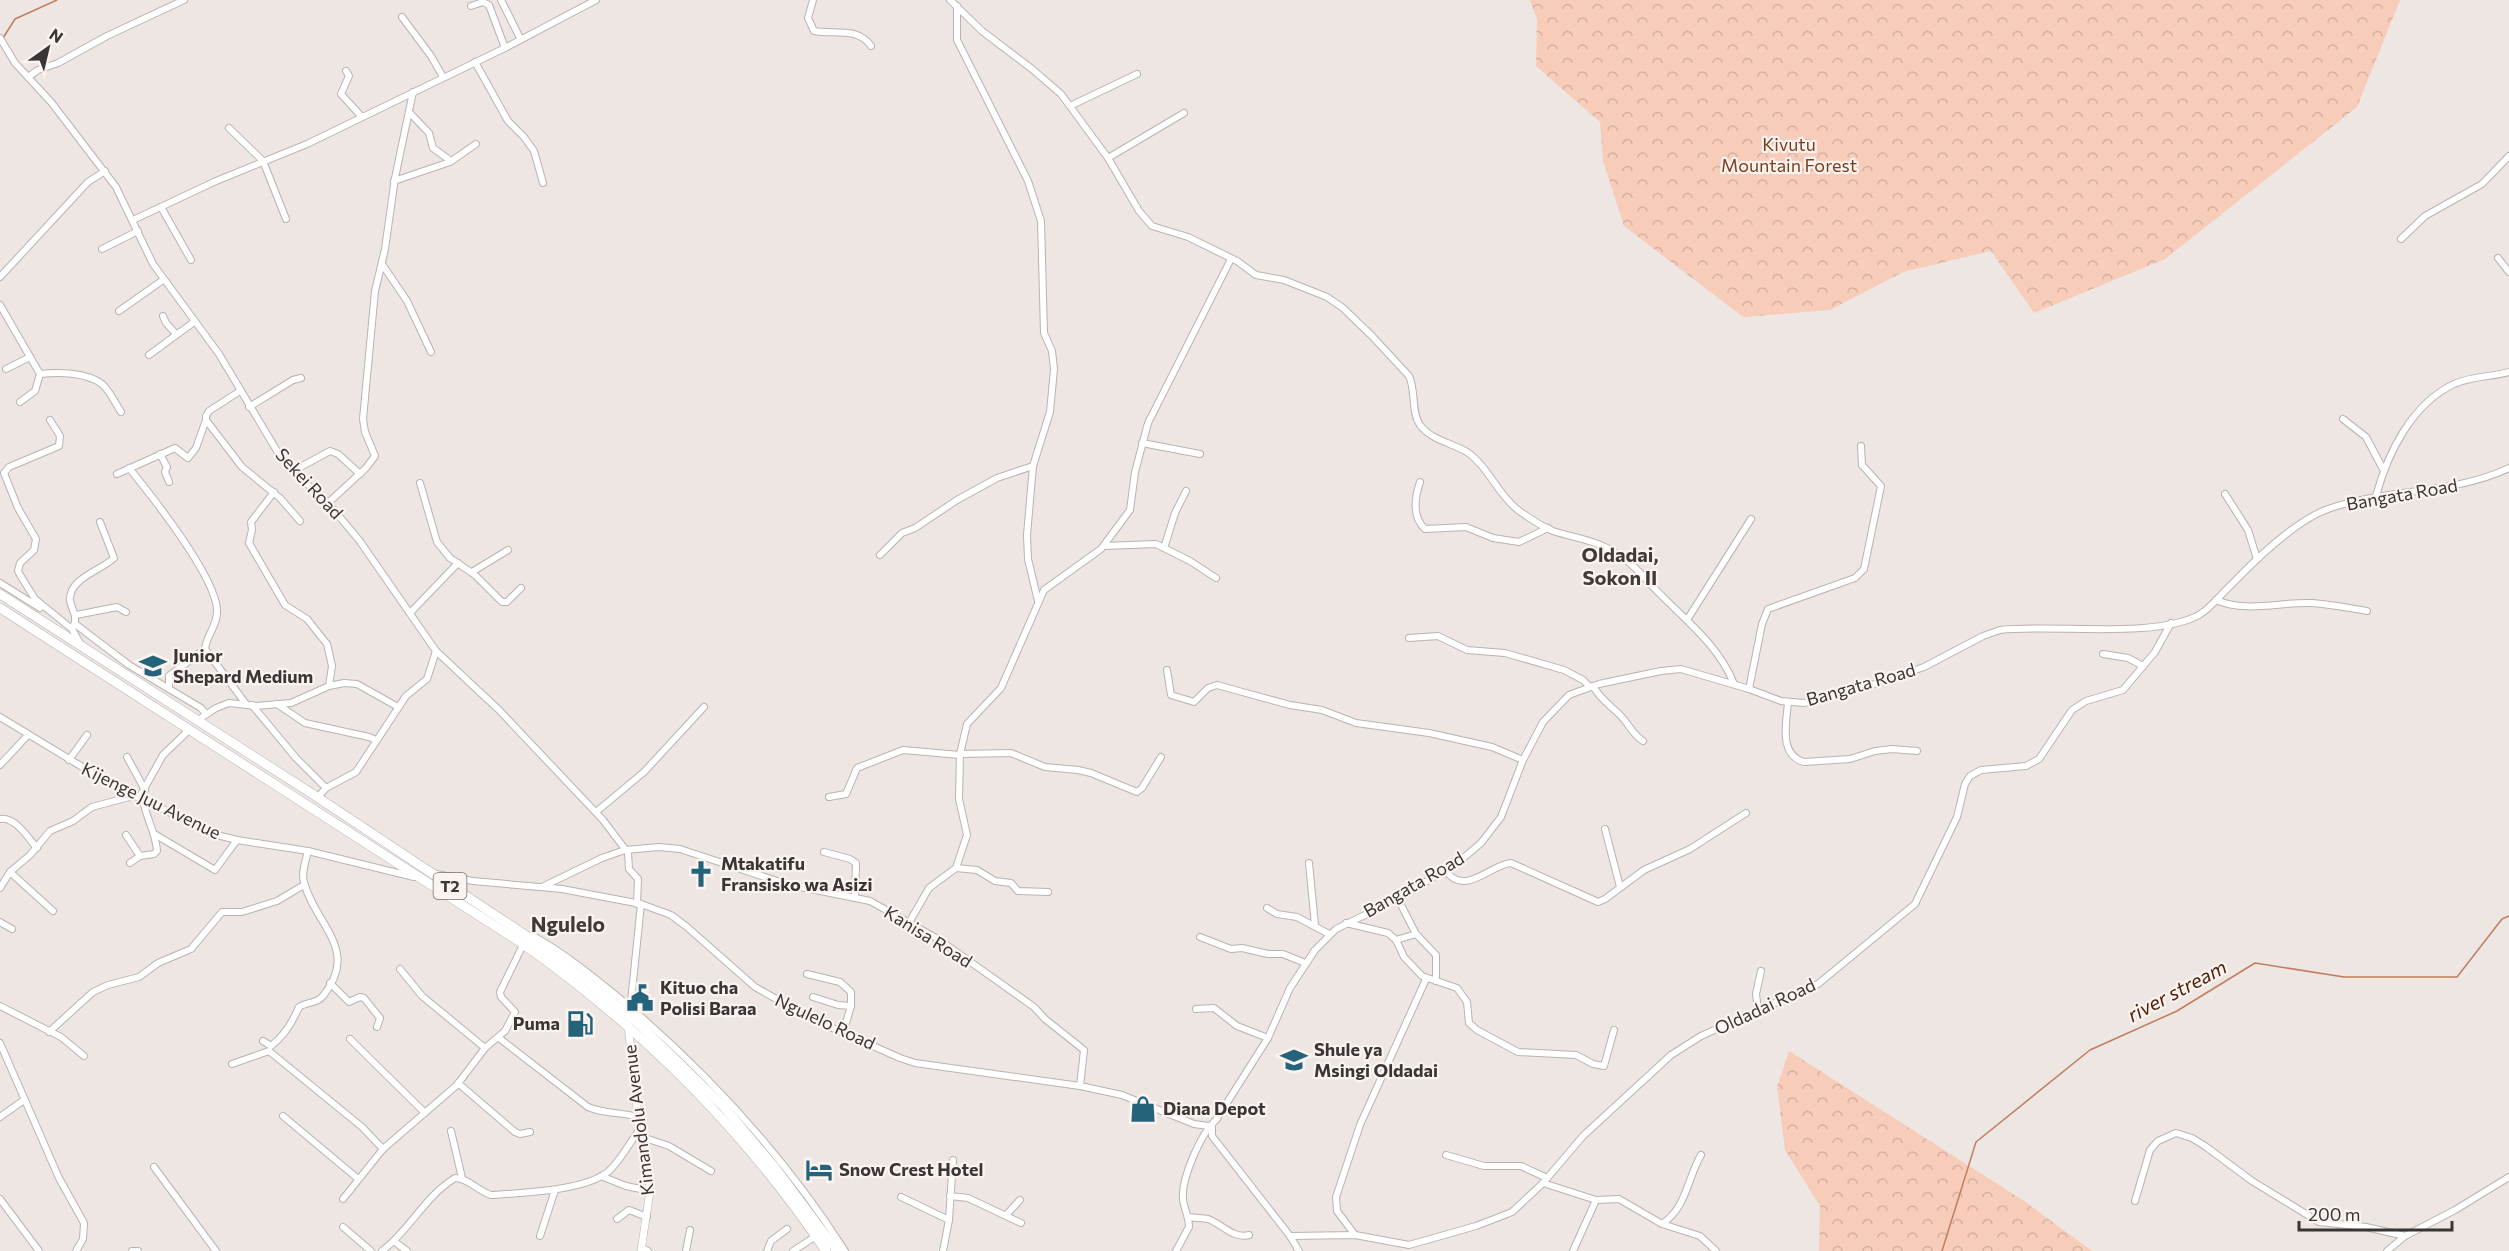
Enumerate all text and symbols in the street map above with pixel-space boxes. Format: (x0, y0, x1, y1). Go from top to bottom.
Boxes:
north arrow (18, 18, 78, 78)
text: N (46, 24, 67, 46)
park label: Kivutu Mountain Forest (1721, 133, 1857, 176)
street label: Sekei Road (271, 443, 348, 523)
street label: Bangata Road (2344, 473, 2459, 515)
district label: Oldadai, Sokon II (1582, 542, 1658, 589)
place label: Junior Shepard Medium (173, 644, 313, 687)
school or university icon: Junior Shepard Medium (138, 651, 168, 681)
street label: Bangata Road (1804, 658, 1918, 710)
street label: Kijenge Juu Avenue (78, 757, 225, 843)
street label: Bangata Road (1359, 846, 1468, 922)
place label: Mtakatifu Fransisko wa Asizi (721, 852, 873, 895)
church icon: Mtakatifu Fransisko wa Asizi (686, 859, 716, 889)
road number: T2 (434, 873, 466, 899)
street label: Kanisa Road (880, 900, 977, 972)
district label: Ngulelo (531, 911, 605, 936)
water label: river stream (2123, 954, 2230, 1026)
street label: Oldadai Road (1711, 973, 1819, 1039)
place label: Kituo cha Polisi Baraa (660, 976, 757, 1019)
public building icon: Kituo cha Polisi Baraa (625, 983, 655, 1013)
street label: Ngulelo Road (772, 988, 879, 1054)
fuel station icon: Puma (565, 1009, 595, 1039)
place label: Puma (513, 1012, 560, 1034)
place label: Shule ya Msingi Oldadai (1314, 1038, 1438, 1081)
street label: Kimandolu Avenue (618, 1044, 658, 1197)
school or university icon: Shule ya Msingi Oldadai (1279, 1045, 1309, 1075)
shop icon: Diana Depot (1128, 1094, 1158, 1124)
place label: Diana Depot (1163, 1097, 1266, 1119)
hotel icon: Snow Crest Hotel (804, 1155, 834, 1185)
place label: Snow Crest Hotel (839, 1158, 983, 1180)
scale bar (2299, 1194, 2452, 1232)
text: 200 m (2308, 1203, 2361, 1225)

